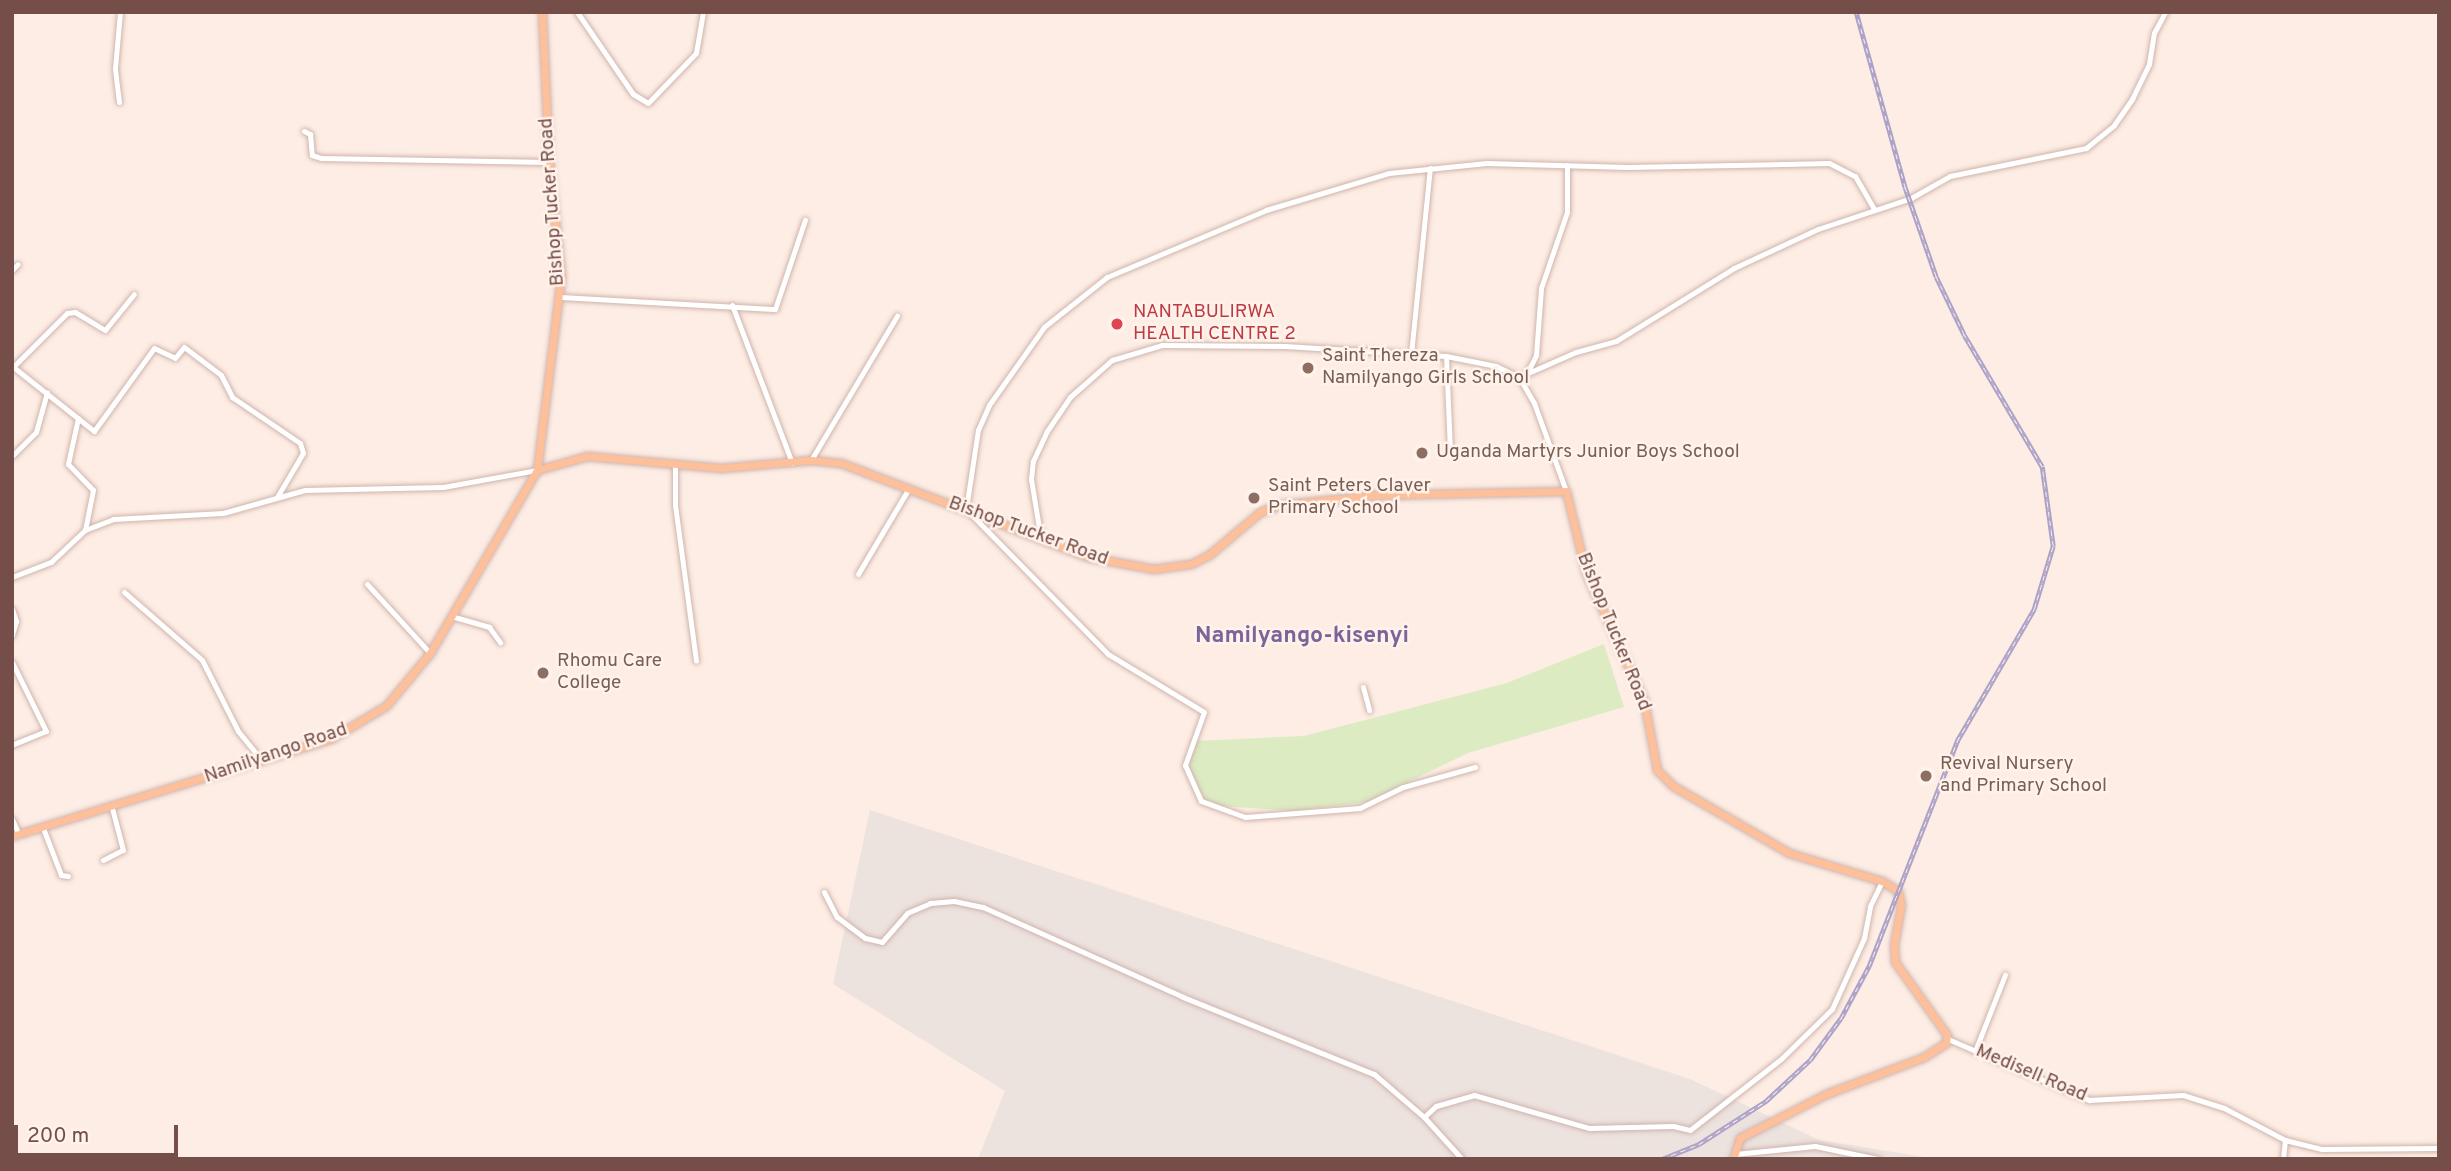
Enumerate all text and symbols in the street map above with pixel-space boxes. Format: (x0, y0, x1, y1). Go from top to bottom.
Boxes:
street label: Bishop Tucker Road (536, 117, 570, 287)
place label: NANTABULIRWA HEALTH CENTRE 2 (1133, 302, 1296, 346)
marker: NANTABULIRWA HEALTH CENTRE 2 (1107, 314, 1127, 334)
place label: Saint Thereza Namilyango Girls School (1322, 346, 1529, 390)
marker: Saint Thereza Namilyango Girls School (1300, 360, 1316, 376)
place label: Uganda Martyrs Junior Boys School (1436, 442, 1740, 464)
marker: Uganda Martyrs Junior Boys School (1414, 445, 1430, 461)
place label: Saint Peters Claver Primary School (1268, 476, 1431, 520)
marker: Saint Peters Claver Primary School (1246, 490, 1262, 506)
street label: Bishop Tucker Road (945, 492, 1111, 572)
street label: Bishop Tucker Road (1571, 549, 1655, 715)
district label: Namilyango-kisenyi (1195, 623, 1409, 651)
place label: Rhomu Care College (557, 651, 662, 695)
marker: Rhomu Care College (535, 665, 551, 681)
street label: Namilyango Road (202, 719, 350, 789)
place label: Revival Nursery and Primary School (1940, 754, 2107, 798)
marker: Revival Nursery and Primary School (1918, 768, 1934, 784)
street label: Medisell Road (1972, 1040, 2090, 1108)
scale bar (18, 1112, 182, 1156)
text: 200 m (27, 1123, 89, 1150)

